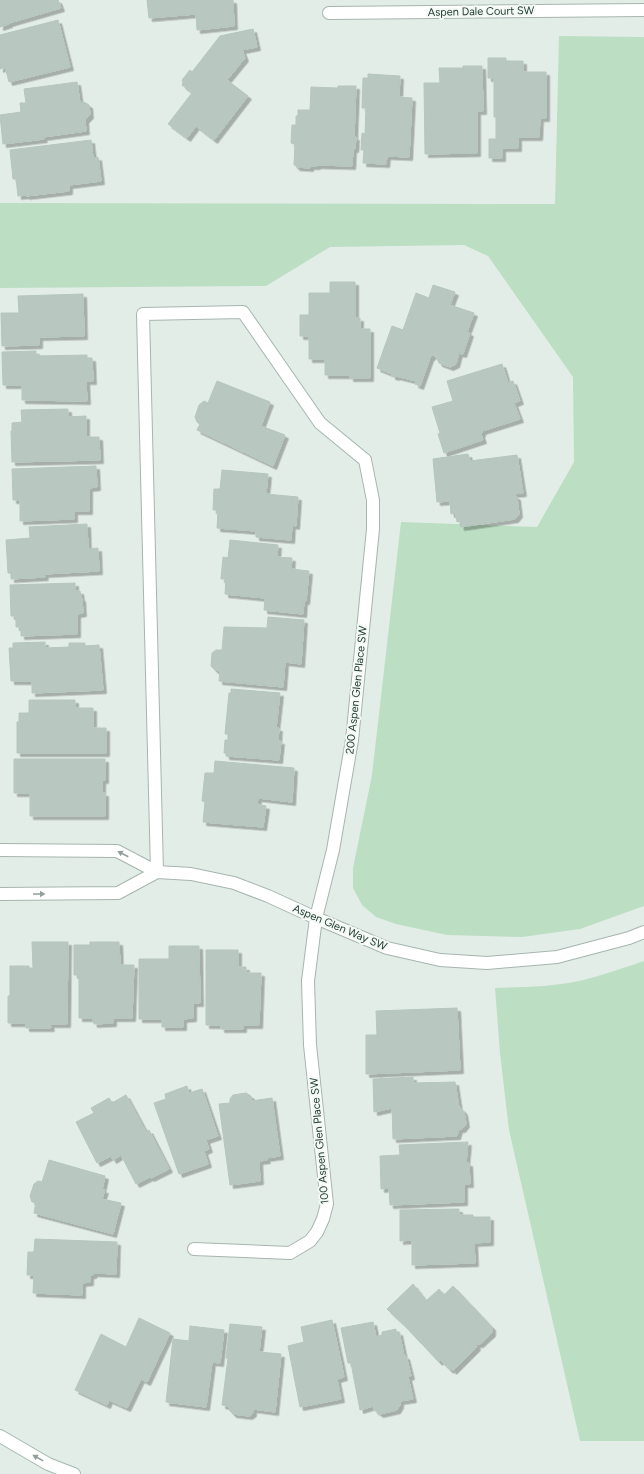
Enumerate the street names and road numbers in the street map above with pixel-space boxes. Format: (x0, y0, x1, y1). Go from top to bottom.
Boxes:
street label: Aspen Dale Court SW (428, 4, 535, 19)
street label: 200 Aspen Glen Place SW (343, 625, 370, 755)
street label: Aspen Glen Way SW (291, 902, 389, 953)
street label: 100 Aspen Glen Place SW (307, 1077, 332, 1205)

